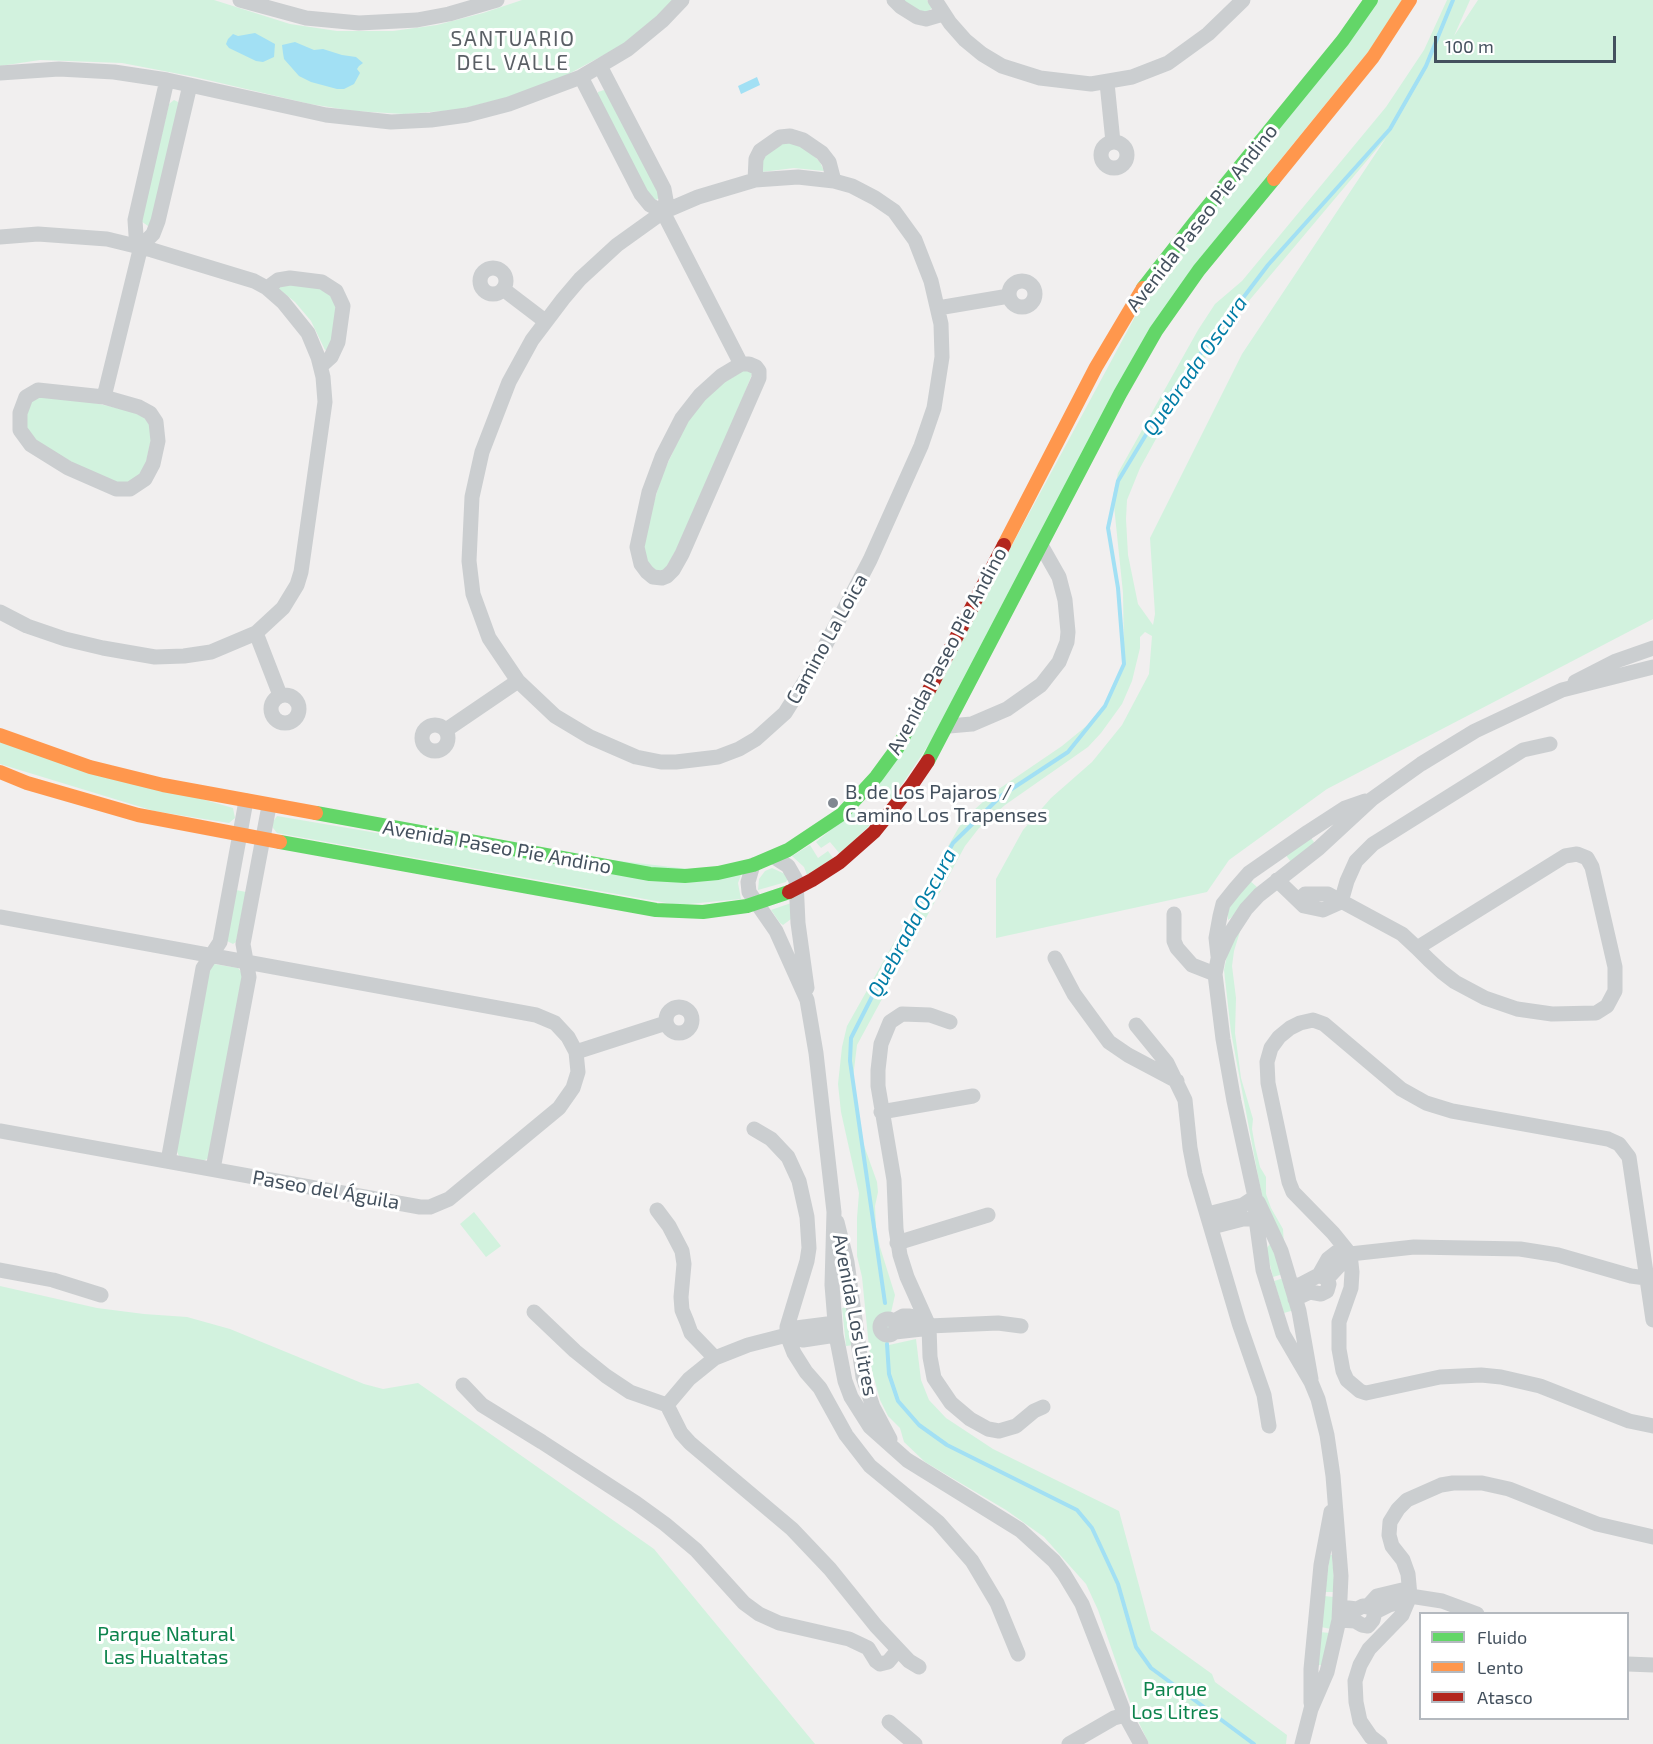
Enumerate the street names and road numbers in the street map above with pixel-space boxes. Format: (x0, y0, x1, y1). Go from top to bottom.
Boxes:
street label: Avenida Paseo Pie Andino (1121, 119, 1283, 317)
street label: Avenida Paseo Pie Andino (882, 543, 1012, 759)
street label: Camino La Loica (781, 570, 873, 708)
street label: Avenida Paseo Pie Andino (381, 815, 613, 879)
street label: Paseo del Águila (251, 1165, 401, 1215)
street label: Avenida Los Litres (828, 1232, 882, 1398)

